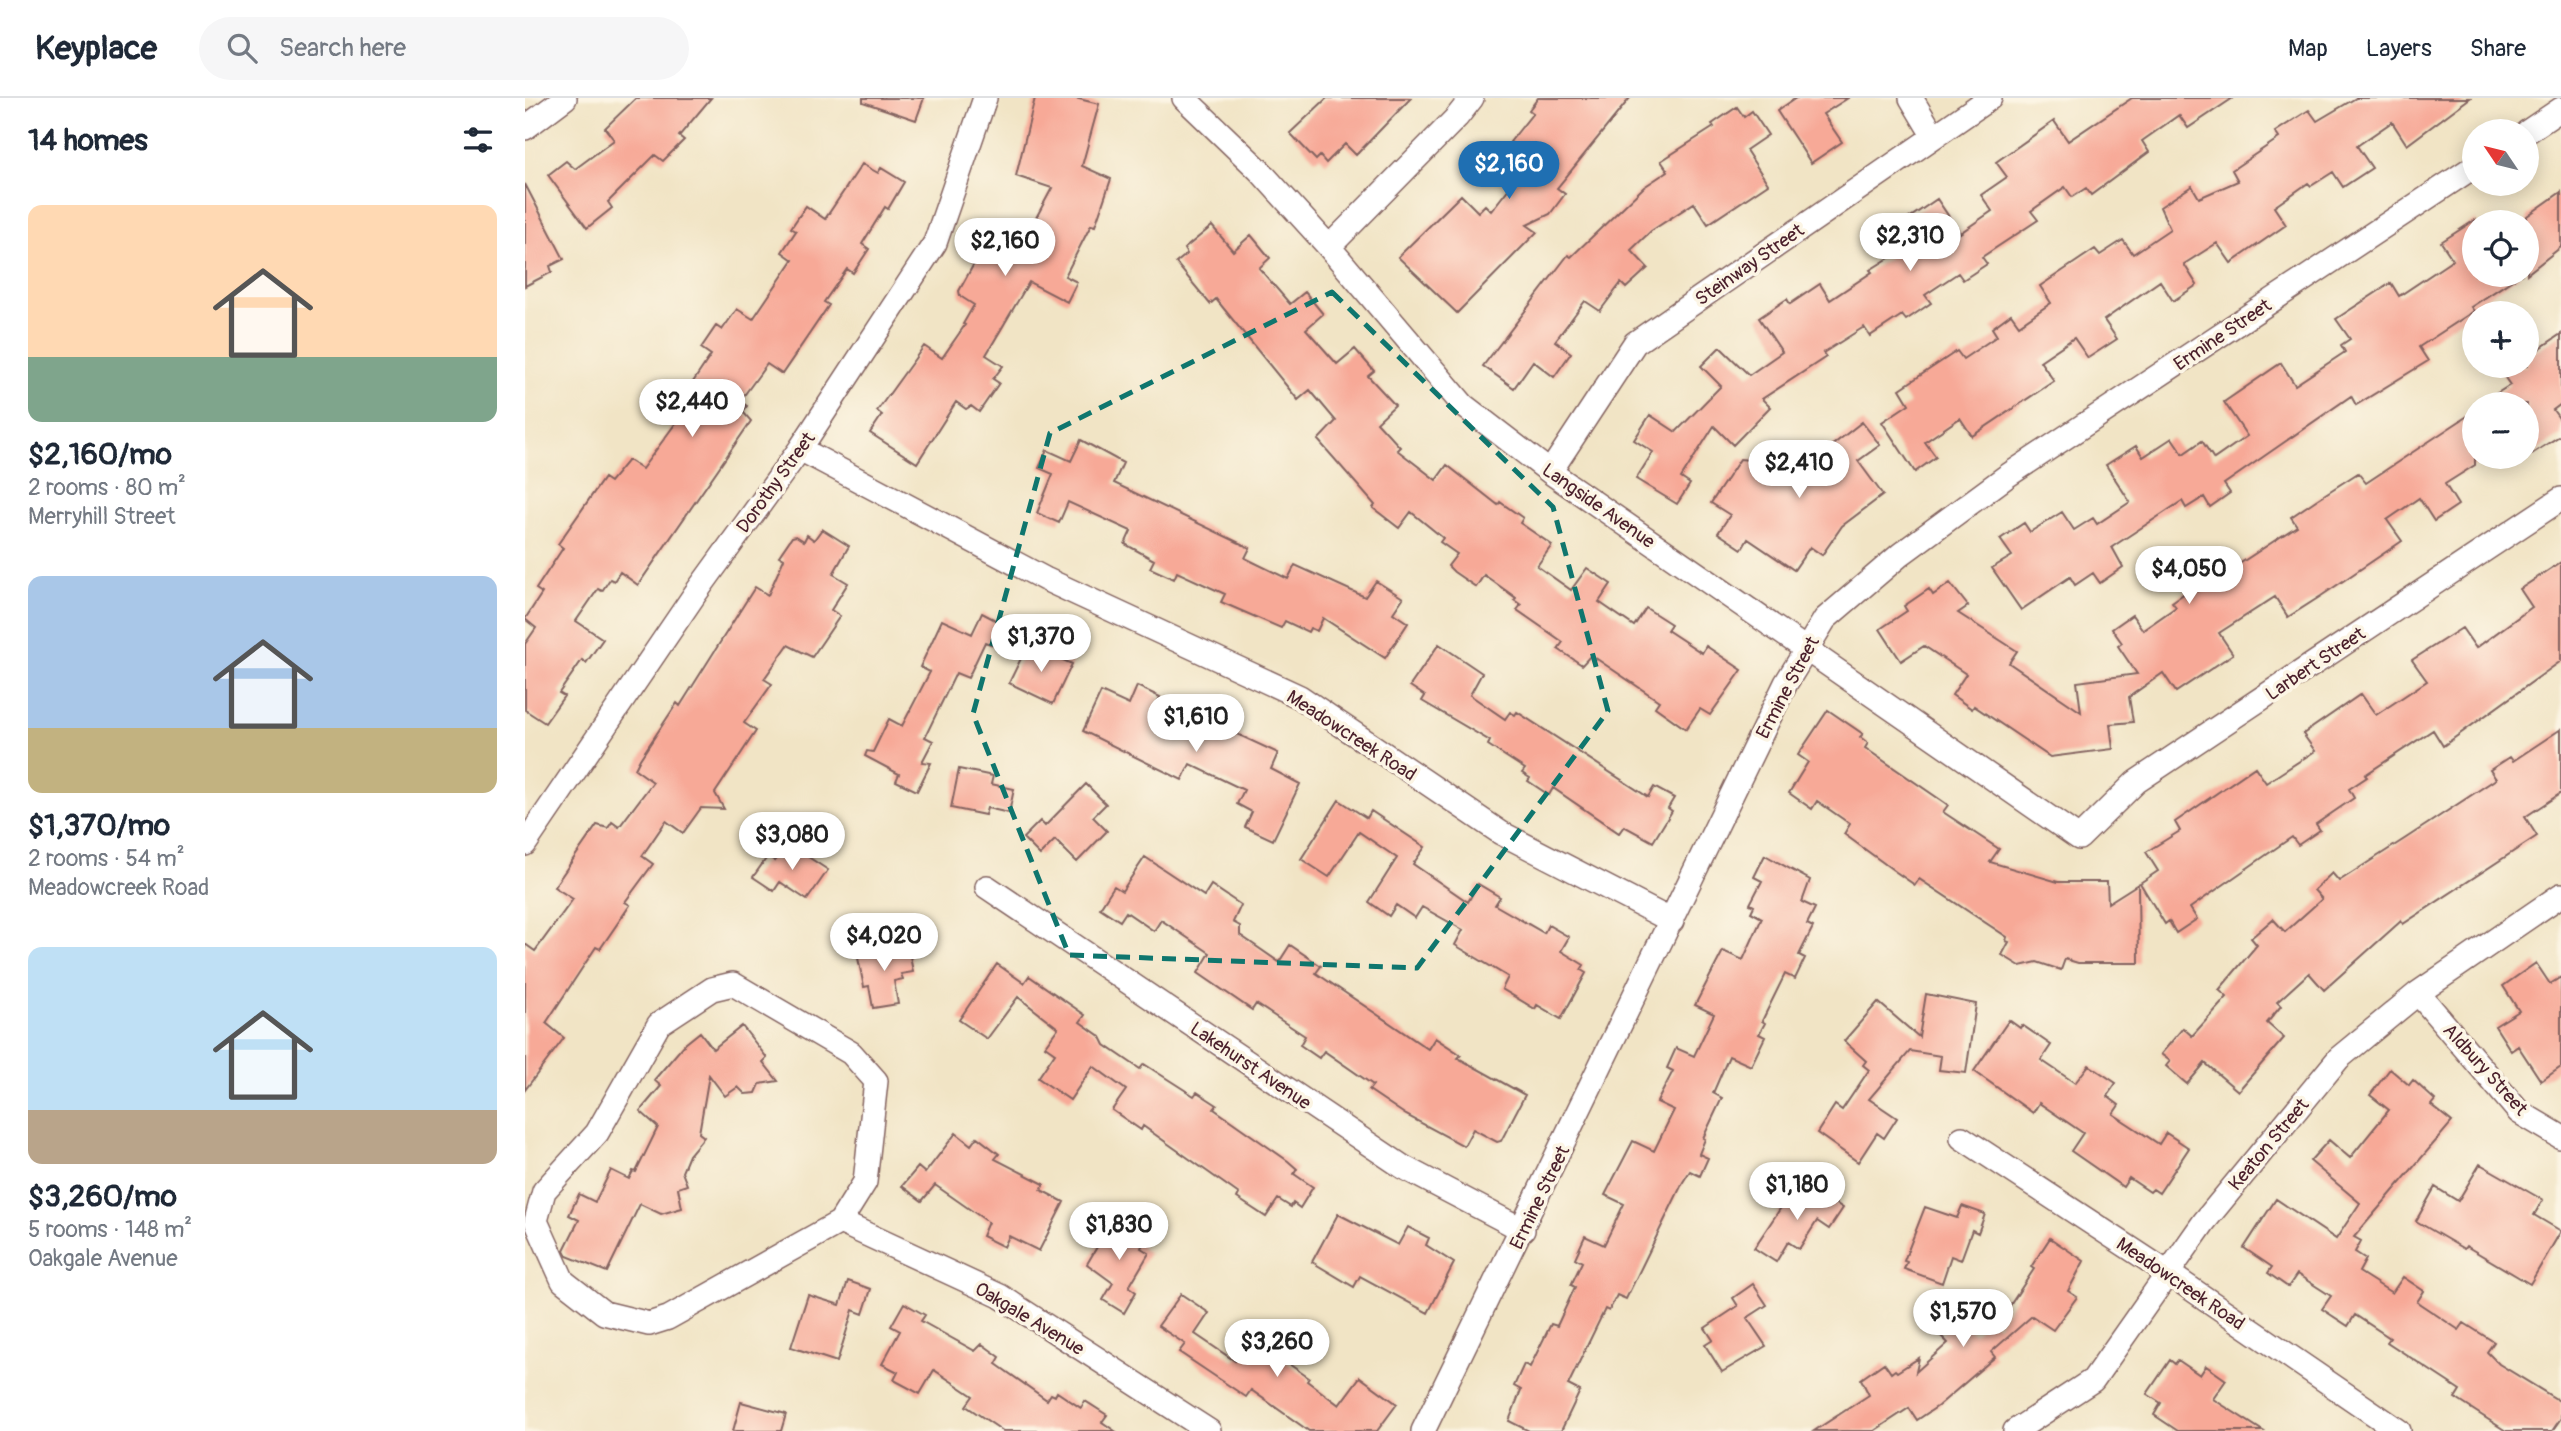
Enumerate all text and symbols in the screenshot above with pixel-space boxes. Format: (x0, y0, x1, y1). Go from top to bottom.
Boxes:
search box (199, 17, 689, 80)
text: Keyplace (35, 28, 157, 69)
icon: search (223, 29, 261, 67)
text: Search here (279, 32, 406, 64)
text: Map (2288, 34, 2328, 63)
text: Layers (2366, 34, 2432, 63)
text: Share (2470, 34, 2526, 63)
north arrow (2462, 119, 2539, 196)
map controls (2462, 119, 2539, 469)
icon: filters (459, 121, 497, 159)
text: 14 homes (28, 122, 148, 159)
pin: $2,160 (1452, 141, 1566, 201)
text: $2,160 (1474, 149, 1544, 178)
button: locate (2462, 210, 2539, 287)
pin: $2,310 (1853, 214, 1967, 273)
pin: $2,160 (948, 218, 1062, 278)
street label: Steinway Street (1690, 218, 1809, 311)
text: $2,310 (1876, 221, 1944, 250)
text: $2,160 (970, 226, 1040, 255)
icon: home (200, 250, 326, 376)
street label: Ermine Street (2169, 293, 2276, 376)
button: + (2462, 301, 2539, 378)
pin: $2,440 (635, 380, 749, 439)
text: $2,440 (655, 387, 729, 416)
button: − (2462, 392, 2539, 469)
street label: Dorothy Street (731, 427, 821, 538)
text: $2,160/mo (28, 436, 172, 473)
pin: $2,410 (1742, 440, 1856, 500)
text: $2,410 (1764, 448, 1834, 477)
street label: Langside Avenue (1537, 458, 1660, 554)
text: 2 rooms · 80 m² (28, 473, 186, 502)
text: Merryhill Street (28, 502, 176, 531)
pin: $4,050 (2132, 546, 2246, 606)
text: $4,050 (2151, 554, 2227, 583)
pin: $1,370 (984, 614, 1098, 674)
icon: home (200, 621, 326, 747)
text: $1,370 (1007, 622, 1075, 651)
street label: Larbert Street (2261, 622, 2370, 706)
street label: Ermine Street (1751, 632, 1825, 743)
street label: Meadowcreek Road (1282, 685, 1421, 787)
pin: $1,610 (1139, 694, 1253, 754)
text: $1,610 (1163, 702, 1229, 731)
text: $1,370/mo (28, 807, 170, 844)
pin: $3,080 (735, 812, 849, 872)
text: $3,080 (755, 820, 829, 849)
text: 2 rooms · 54 m² (28, 844, 185, 873)
text: Meadowcreek Road (28, 873, 209, 902)
pin: $4,020 (827, 914, 941, 973)
text: $4,020 (846, 921, 922, 950)
icon: home (200, 992, 326, 1118)
street label: Lakehurst Avenue (1185, 1017, 1316, 1115)
street label: Aldbury Street (2438, 1019, 2533, 1121)
street label: Keaton Street (2223, 1093, 2315, 1196)
street label: Ermine Street (1504, 1141, 1575, 1253)
pin: $1,180 (1740, 1162, 1854, 1222)
text: $1,180 (1765, 1170, 1829, 1199)
text: $3,260/mo (28, 1178, 177, 1215)
pin: $1,830 (1062, 1202, 1176, 1262)
text: $1,830 (1085, 1210, 1153, 1239)
text: 5 rooms · 148 m² (28, 1215, 192, 1244)
street label: Meadowcreek Road (2112, 1232, 2249, 1336)
text: Oakgale Avenue (28, 1244, 178, 1273)
street label: Oakgale Avenue (970, 1277, 1089, 1361)
pin: $1,570 (1906, 1290, 2020, 1349)
text: $1,570 (1929, 1297, 1997, 1326)
pin: $3,260 (1220, 1320, 1334, 1379)
text: $3,260 (1240, 1327, 1314, 1356)

